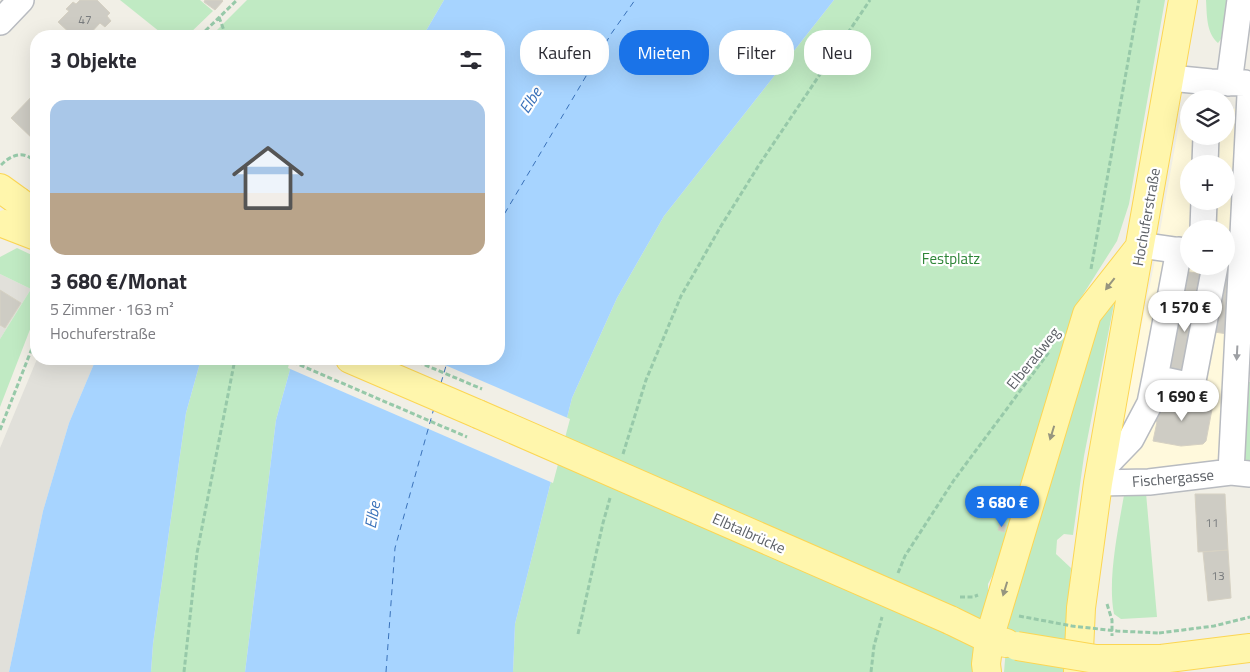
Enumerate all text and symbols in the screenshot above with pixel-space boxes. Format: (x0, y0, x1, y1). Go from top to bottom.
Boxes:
house number: 47 (78, 10, 92, 29)
chip: Kaufen (520, 30, 609, 75)
chip: Mieten (619, 30, 709, 75)
chip: Filter (719, 30, 794, 75)
chip: Neu (804, 30, 871, 75)
text: 3 Objekte (50, 44, 137, 76)
icon: filters (457, 46, 485, 74)
water label: Elbe (513, 81, 548, 118)
map controls (1180, 90, 1235, 275)
button: layers (1180, 90, 1235, 145)
icon: home (223, 133, 313, 223)
button: + (1180, 155, 1235, 210)
street label: Hochuferstraße (1126, 166, 1166, 268)
button: − (1180, 220, 1235, 275)
park label: Festplatz (922, 247, 980, 270)
text: 3 680 €/Monat (50, 265, 187, 297)
one-way arrow (1105, 277, 1116, 290)
pin: 1 570 € (1139, 290, 1231, 333)
text: 1 570 € (1159, 295, 1211, 319)
text: 5 Zimmer · 163 m² (50, 297, 174, 321)
text: Hochuferstraße (50, 321, 156, 345)
street label: Elberadweg (1001, 322, 1066, 394)
one-way arrow (1232, 346, 1240, 362)
pin: 1 690 € (1136, 380, 1228, 422)
text: 1 690 € (1156, 384, 1208, 408)
one-way arrow (1047, 426, 1055, 441)
street label: Fischergasse (1131, 463, 1215, 493)
pin: 3 680 € (956, 486, 1048, 528)
text: 3 680 € (976, 490, 1028, 514)
water label: Elbe (358, 498, 386, 530)
street label: Elbtalbrücke (709, 507, 789, 559)
house number: 11 (1205, 513, 1219, 532)
house number: 13 (1211, 566, 1225, 585)
one-way arrow (1000, 582, 1008, 597)

